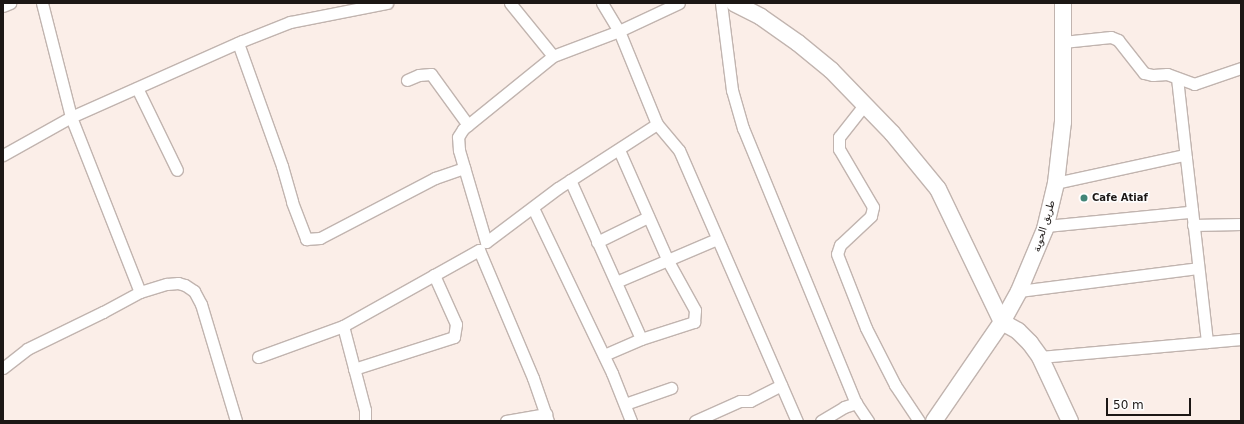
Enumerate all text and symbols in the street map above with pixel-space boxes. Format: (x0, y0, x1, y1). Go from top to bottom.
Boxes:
place label: Cafe Atiaf (1092, 192, 1148, 204)
marker: Cafe Atiaf (1079, 193, 1089, 203)
street label: طريق الحوية (1030, 199, 1058, 253)
scale bar (1108, 390, 1193, 416)
text: 50 m (1113, 398, 1144, 412)

